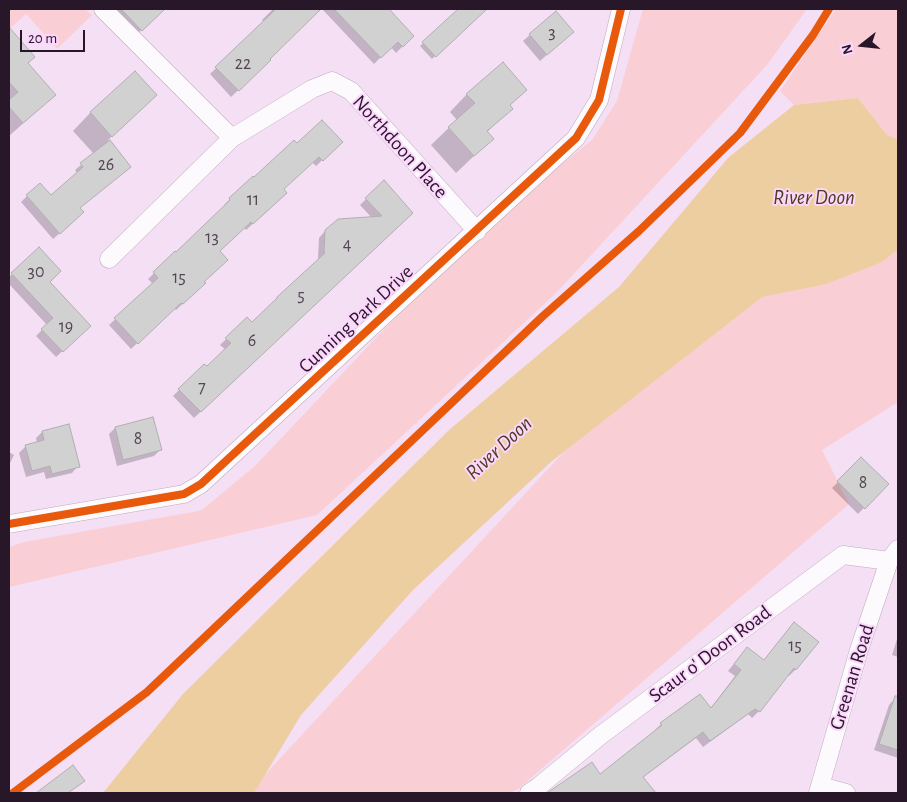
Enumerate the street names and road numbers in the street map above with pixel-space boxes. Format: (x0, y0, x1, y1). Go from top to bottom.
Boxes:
street label: Northdoon Place (347, 90, 453, 204)
street label: Cunning Park Drive (294, 260, 418, 378)
street label: Scaur o' Doon Road (644, 600, 776, 708)
street label: Greenan Road (825, 621, 879, 733)

